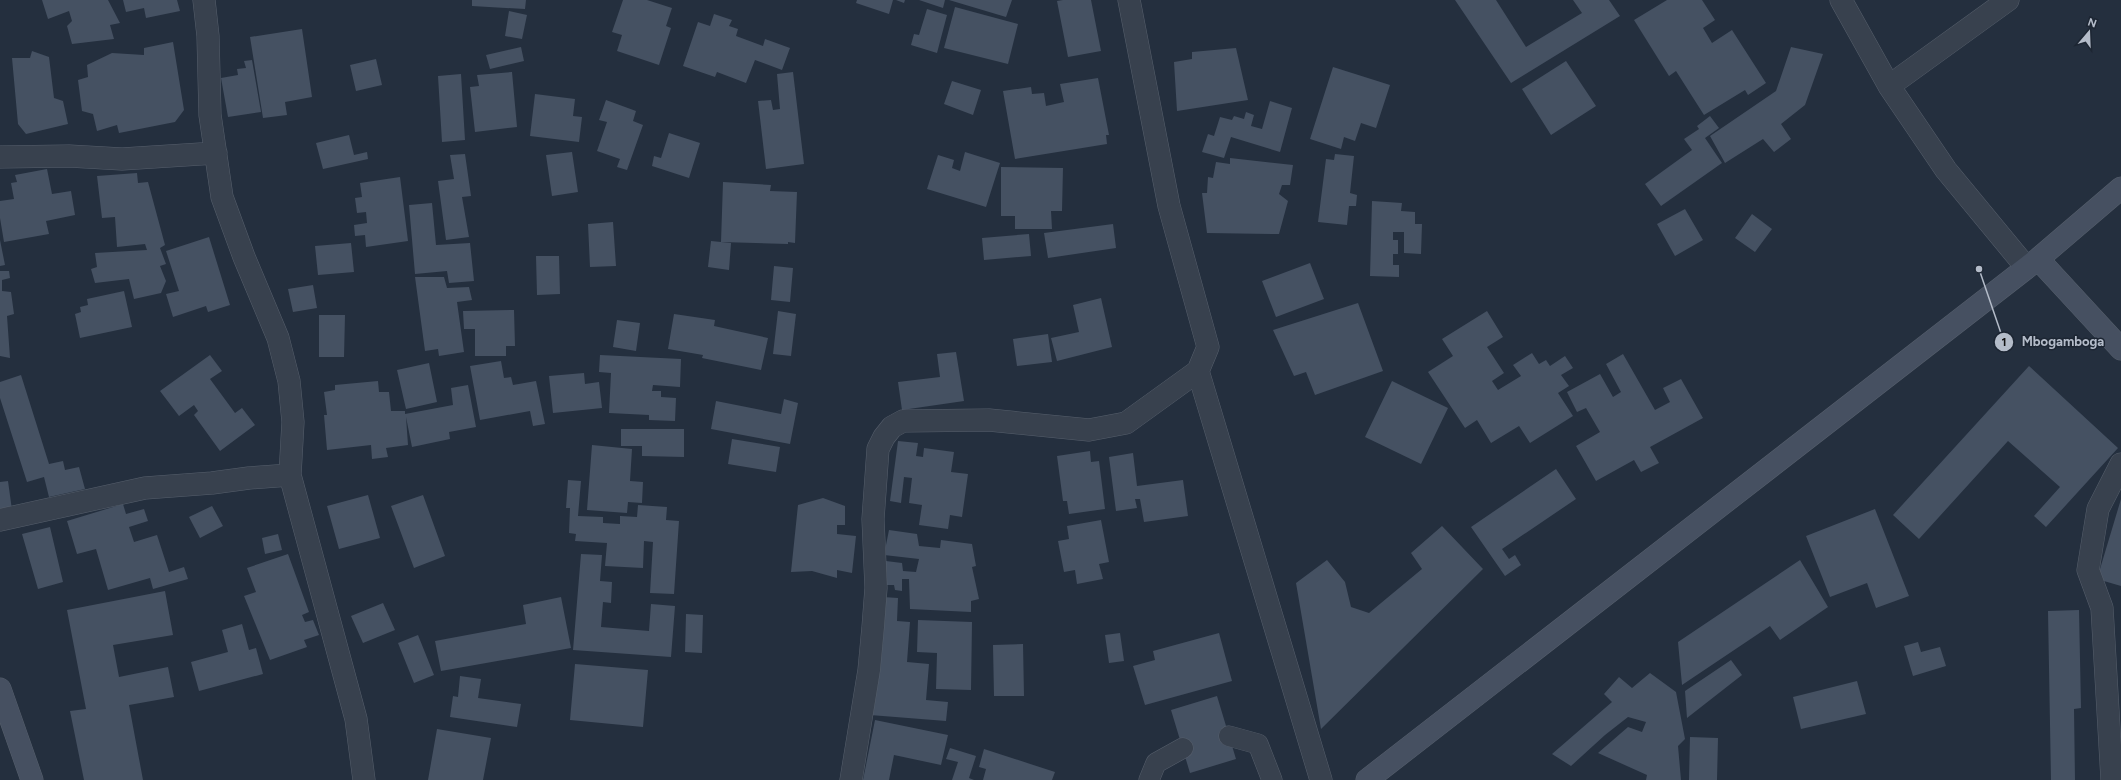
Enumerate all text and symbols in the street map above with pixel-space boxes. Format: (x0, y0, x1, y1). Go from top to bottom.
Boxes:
north arrow (2069, 12, 2109, 52)
text: N (2086, 15, 2098, 31)
callout: Mbogamboga (1994, 329, 2112, 354)
text: Mbogamboga (2022, 334, 2104, 349)
text: 1 (2001, 335, 2007, 349)

